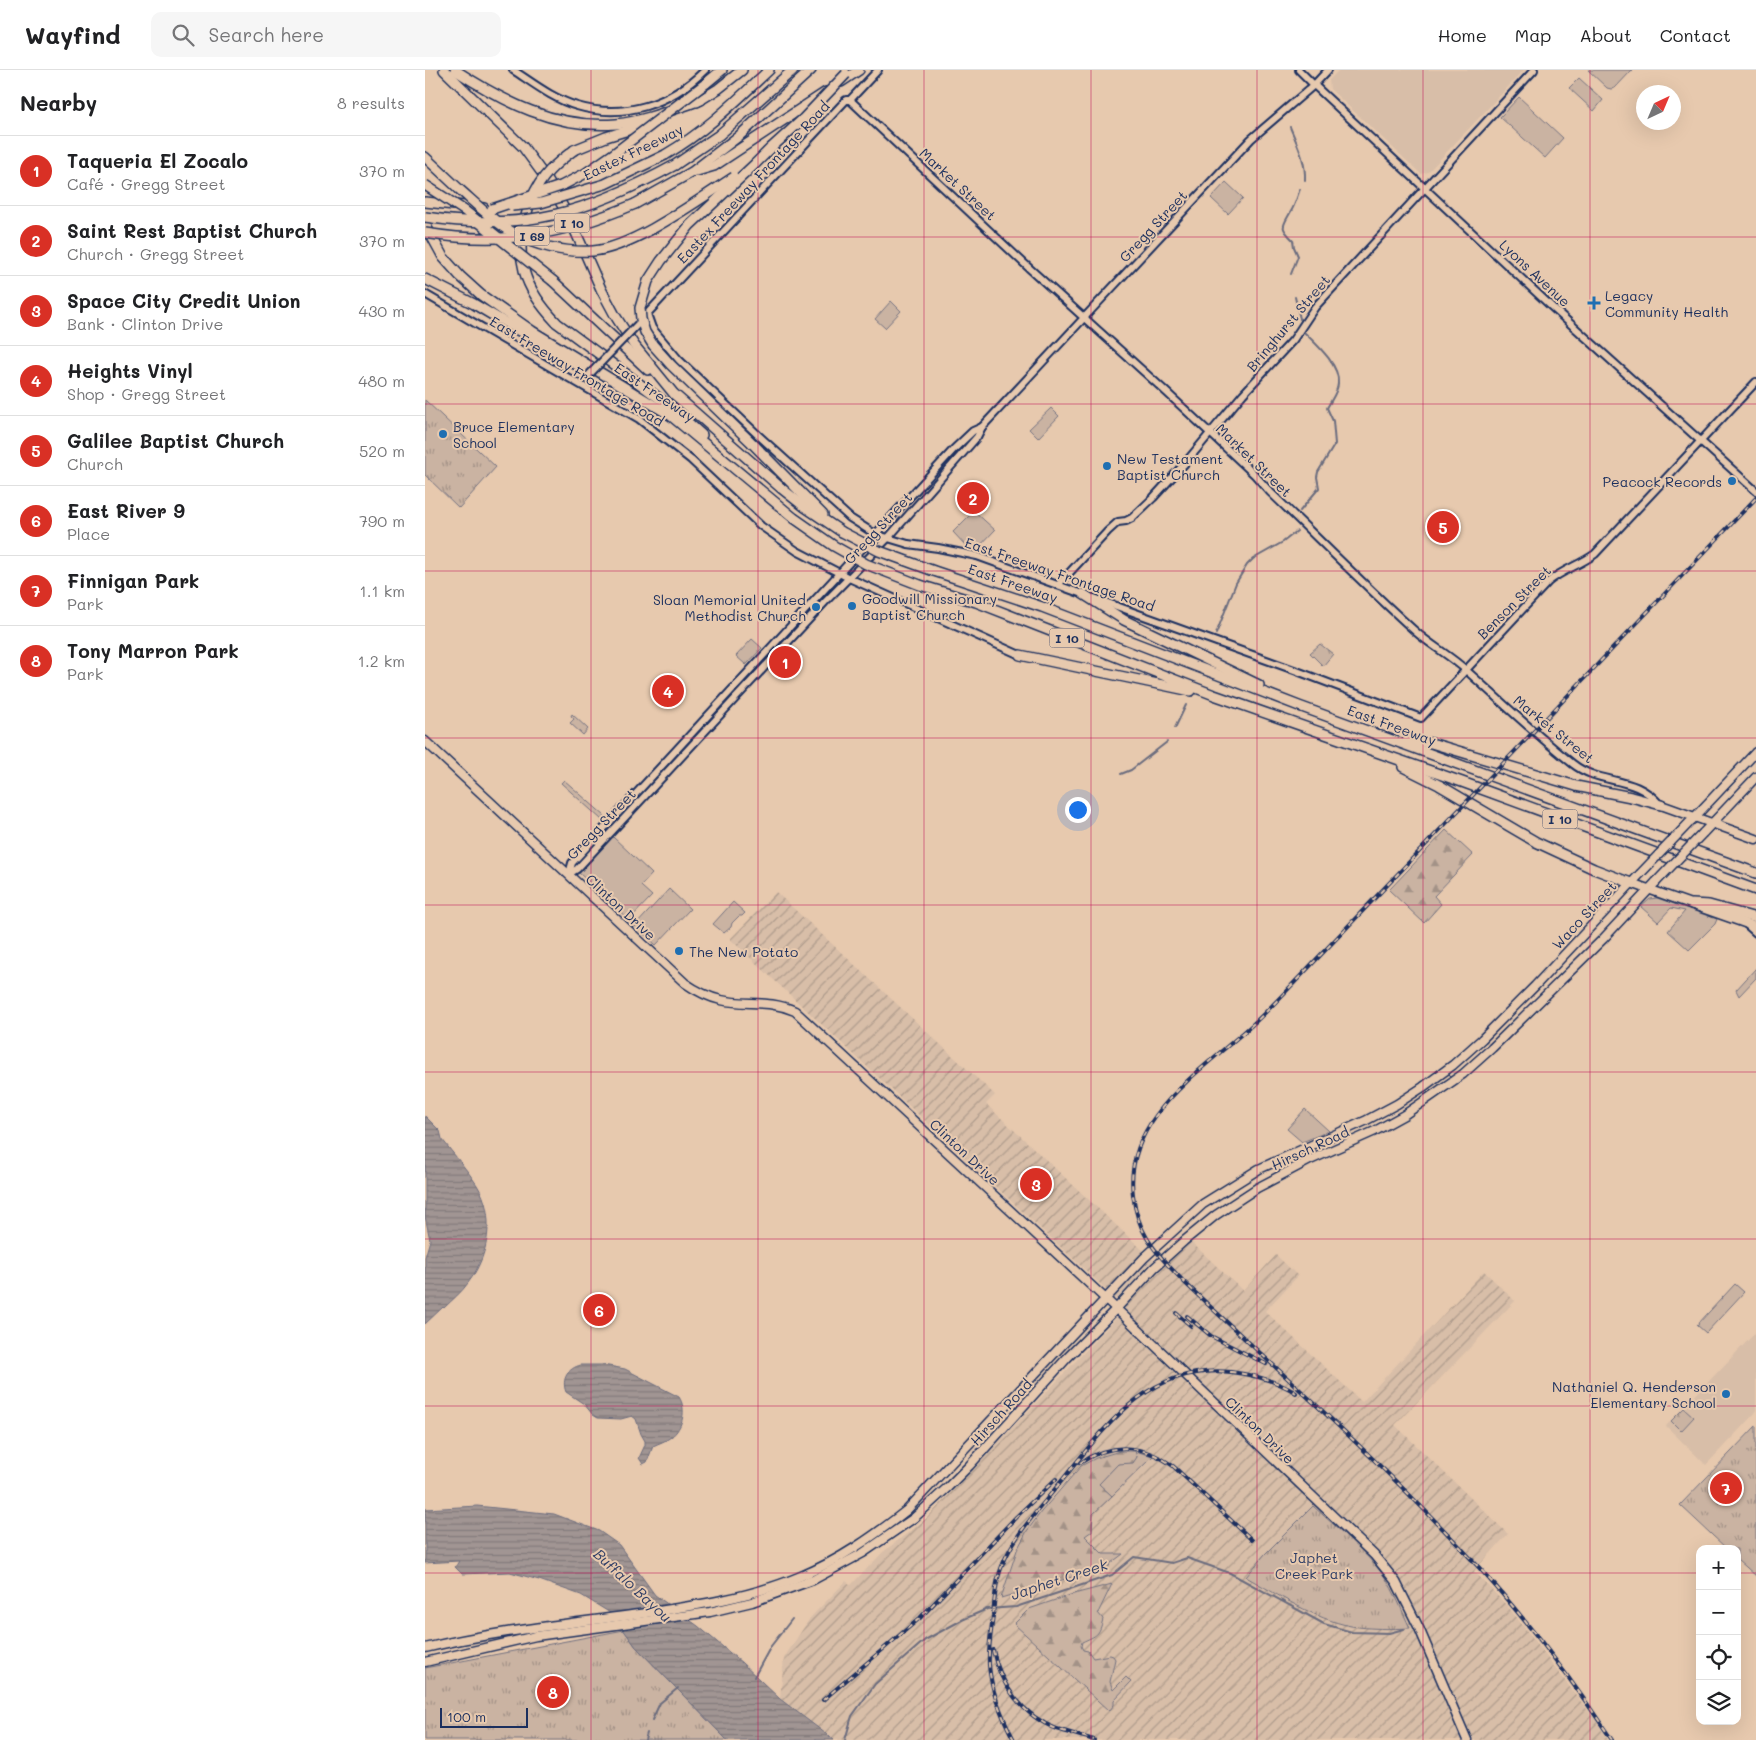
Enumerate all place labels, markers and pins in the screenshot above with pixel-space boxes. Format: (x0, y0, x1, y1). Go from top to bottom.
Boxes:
place label: Legacy Community Health (1605, 286, 1728, 321)
marker: Legacy Community Health (1587, 296, 1601, 310)
place label: Bruce Elementary School (453, 417, 575, 452)
marker: Bruce Elementary School (437, 428, 449, 440)
place label: New Testament Baptist Church (1117, 449, 1223, 484)
marker: New Testament Baptist Church (1101, 460, 1113, 472)
place label: Peacock Records (1602, 472, 1722, 491)
marker: Peacock Records (1726, 475, 1738, 487)
pin: 2 (957, 479, 989, 517)
pin: 5 (1427, 508, 1459, 546)
place label: Goodwill Missionary Baptist Church (862, 589, 997, 624)
place label: Sloan Memorial United Methodist Church (653, 590, 806, 625)
marker: Goodwill Missionary Baptist Church (846, 600, 858, 612)
marker: Sloan Memorial United Methodist Church (810, 601, 822, 613)
pin: 1 (769, 643, 801, 681)
pin: 4 (652, 672, 684, 710)
place label: The New Potato (689, 942, 798, 961)
marker: The New Potato (673, 945, 685, 957)
pin: 3 (1020, 1165, 1052, 1203)
pin: 6 (583, 1291, 615, 1329)
place label: Nathaniel Q. Henderson Elementary School (1552, 1377, 1716, 1412)
marker: Nathaniel Q. Henderson Elementary School (1720, 1388, 1732, 1400)
pin: 7 (1710, 1469, 1742, 1507)
pin: 8 (537, 1673, 569, 1711)

